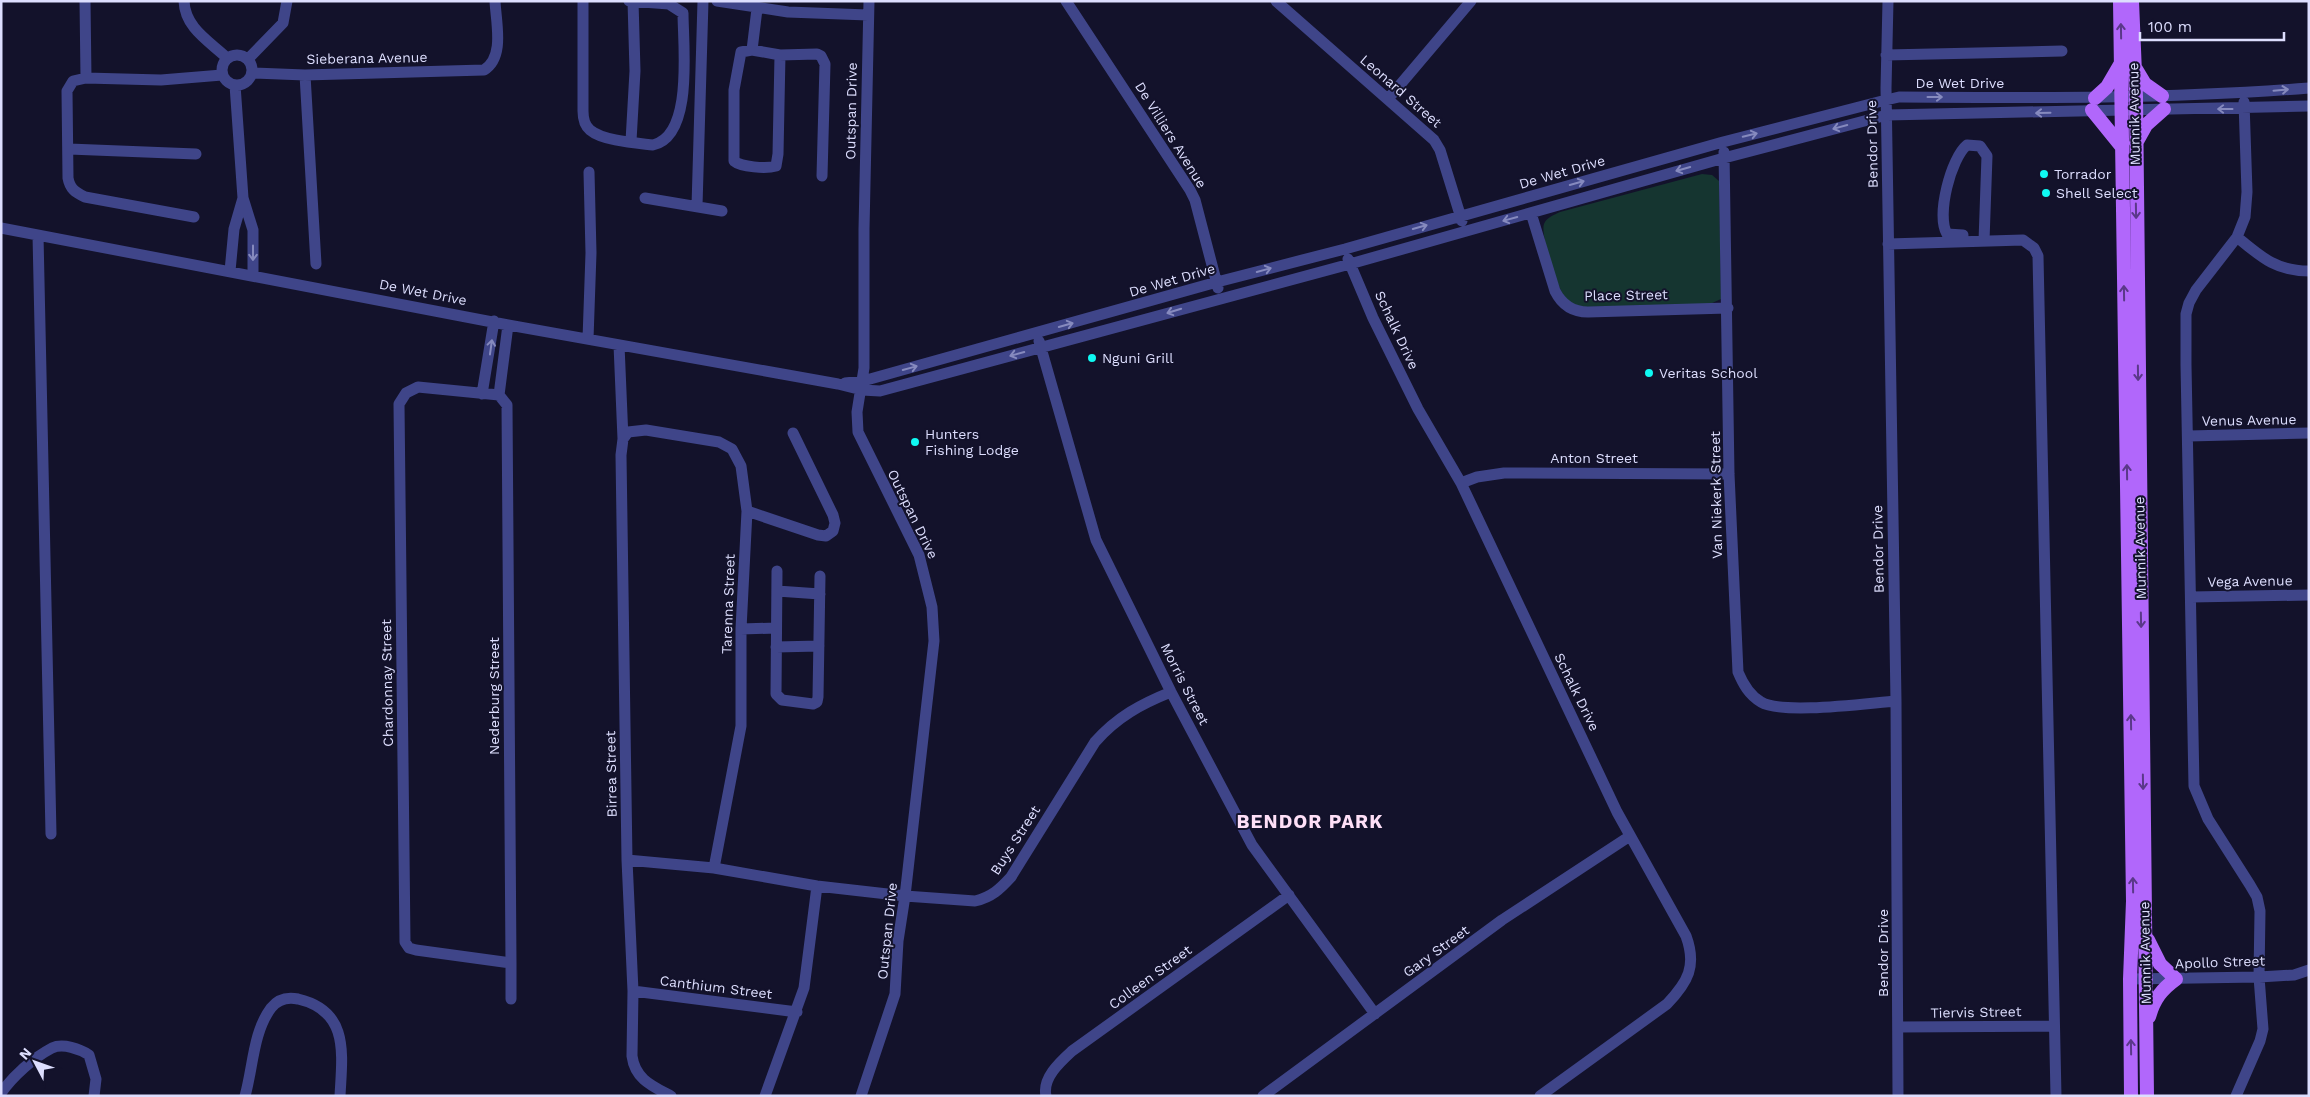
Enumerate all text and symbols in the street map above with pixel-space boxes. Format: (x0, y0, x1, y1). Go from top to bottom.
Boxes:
scale bar (2140, 10, 2284, 42)
text: 100 m (2148, 18, 2192, 36)
one-way arrow (2116, 24, 2126, 40)
street label: Sieberana Avenue (306, 49, 428, 67)
street label: Leonard Street (1357, 51, 1445, 131)
street label: Outspan Drive (842, 62, 860, 160)
street label: Munnik Avenue (2125, 62, 2143, 166)
street label: De Wet Drive (1916, 75, 2004, 91)
street label: De Villiers Avenue (1132, 79, 1210, 191)
one-way arrow (2272, 85, 2288, 95)
one-way arrow (1927, 93, 1943, 102)
street label: Bendor Drive (1863, 100, 1881, 188)
one-way arrow (2217, 104, 2234, 114)
one-way arrow (2036, 108, 2052, 117)
one-way arrow (1832, 123, 1848, 133)
one-way arrow (1742, 130, 1758, 139)
street label: De Wet Drive (1517, 152, 1607, 192)
one-way arrow (1675, 165, 1691, 175)
place label: Torrador (2054, 166, 2112, 182)
marker: Torrador (2038, 168, 2050, 180)
one-way arrow (1569, 178, 1585, 188)
place label: Shell Select (2056, 185, 2138, 201)
marker: Shell Select (2040, 187, 2052, 199)
one-way arrow (2131, 202, 2141, 219)
one-way arrow (1503, 215, 1519, 224)
one-way arrow (1412, 222, 1428, 231)
one-way arrow (248, 244, 258, 261)
street label: De Wet Drive (1127, 260, 1217, 300)
one-way arrow (1255, 265, 1271, 274)
street label: De Wet Drive (378, 276, 468, 308)
one-way arrow (2119, 285, 2129, 301)
street label: Place Street (1584, 286, 1668, 304)
street label: Schalk Drive (1372, 288, 1422, 372)
one-way arrow (1166, 307, 1182, 317)
one-way arrow (1058, 320, 1074, 329)
one-way arrow (486, 339, 496, 355)
one-way arrow (1010, 350, 1026, 359)
place label: Nguni Grill (1102, 350, 1174, 366)
marker: Nguni Grill (1086, 352, 1098, 364)
one-way arrow (901, 362, 917, 372)
place label: Veritas School (1659, 365, 1758, 381)
one-way arrow (2133, 365, 2143, 381)
marker: Veritas School (1643, 367, 1655, 379)
street label: Venus Avenue (2201, 411, 2297, 429)
place label: Hunters Fishing Lodge (925, 426, 1019, 458)
street label: Van Niekerk Street (1707, 431, 1725, 559)
marker: Hunters Fishing Lodge (909, 436, 921, 448)
street label: Anton Street (1550, 450, 1638, 466)
one-way arrow (2122, 464, 2132, 480)
street label: Outspan Drive (884, 467, 942, 561)
street label: Munnik Avenue (2131, 496, 2149, 600)
street label: Bendor Drive (1869, 505, 1887, 593)
street label: Tarenna Street (718, 553, 738, 654)
street label: Vega Avenue (2207, 572, 2293, 590)
one-way arrow (2136, 611, 2146, 627)
street label: Chardonnay Street (378, 619, 396, 747)
street label: Nederburg Street (486, 637, 502, 755)
street label: Morris Street (1158, 640, 1213, 728)
street label: Schalk Drive (1551, 650, 1603, 734)
one-way arrow (2126, 714, 2135, 730)
street label: Birrea Street (602, 730, 620, 817)
one-way arrow (2138, 774, 2148, 790)
street label: Buys Street (987, 802, 1043, 878)
district label: BENDOR PARK (1237, 810, 1383, 833)
one-way arrow (2128, 877, 2138, 893)
street label: Outspan Drive (874, 882, 900, 980)
street label: Munnik Avenue (2136, 901, 2154, 1005)
street label: Bendor Drive (1875, 909, 1891, 997)
street label: Gary Street (1400, 922, 1472, 980)
street label: Colleen Street (1106, 942, 1195, 1012)
street label: Apollo Street (2175, 952, 2266, 972)
street label: Canthium Street (659, 972, 773, 1002)
street label: Tiervis Street (1930, 1003, 2022, 1021)
north arrow (10, 1037, 60, 1087)
one-way arrow (2126, 1039, 2136, 1056)
text: N (16, 1044, 35, 1063)

